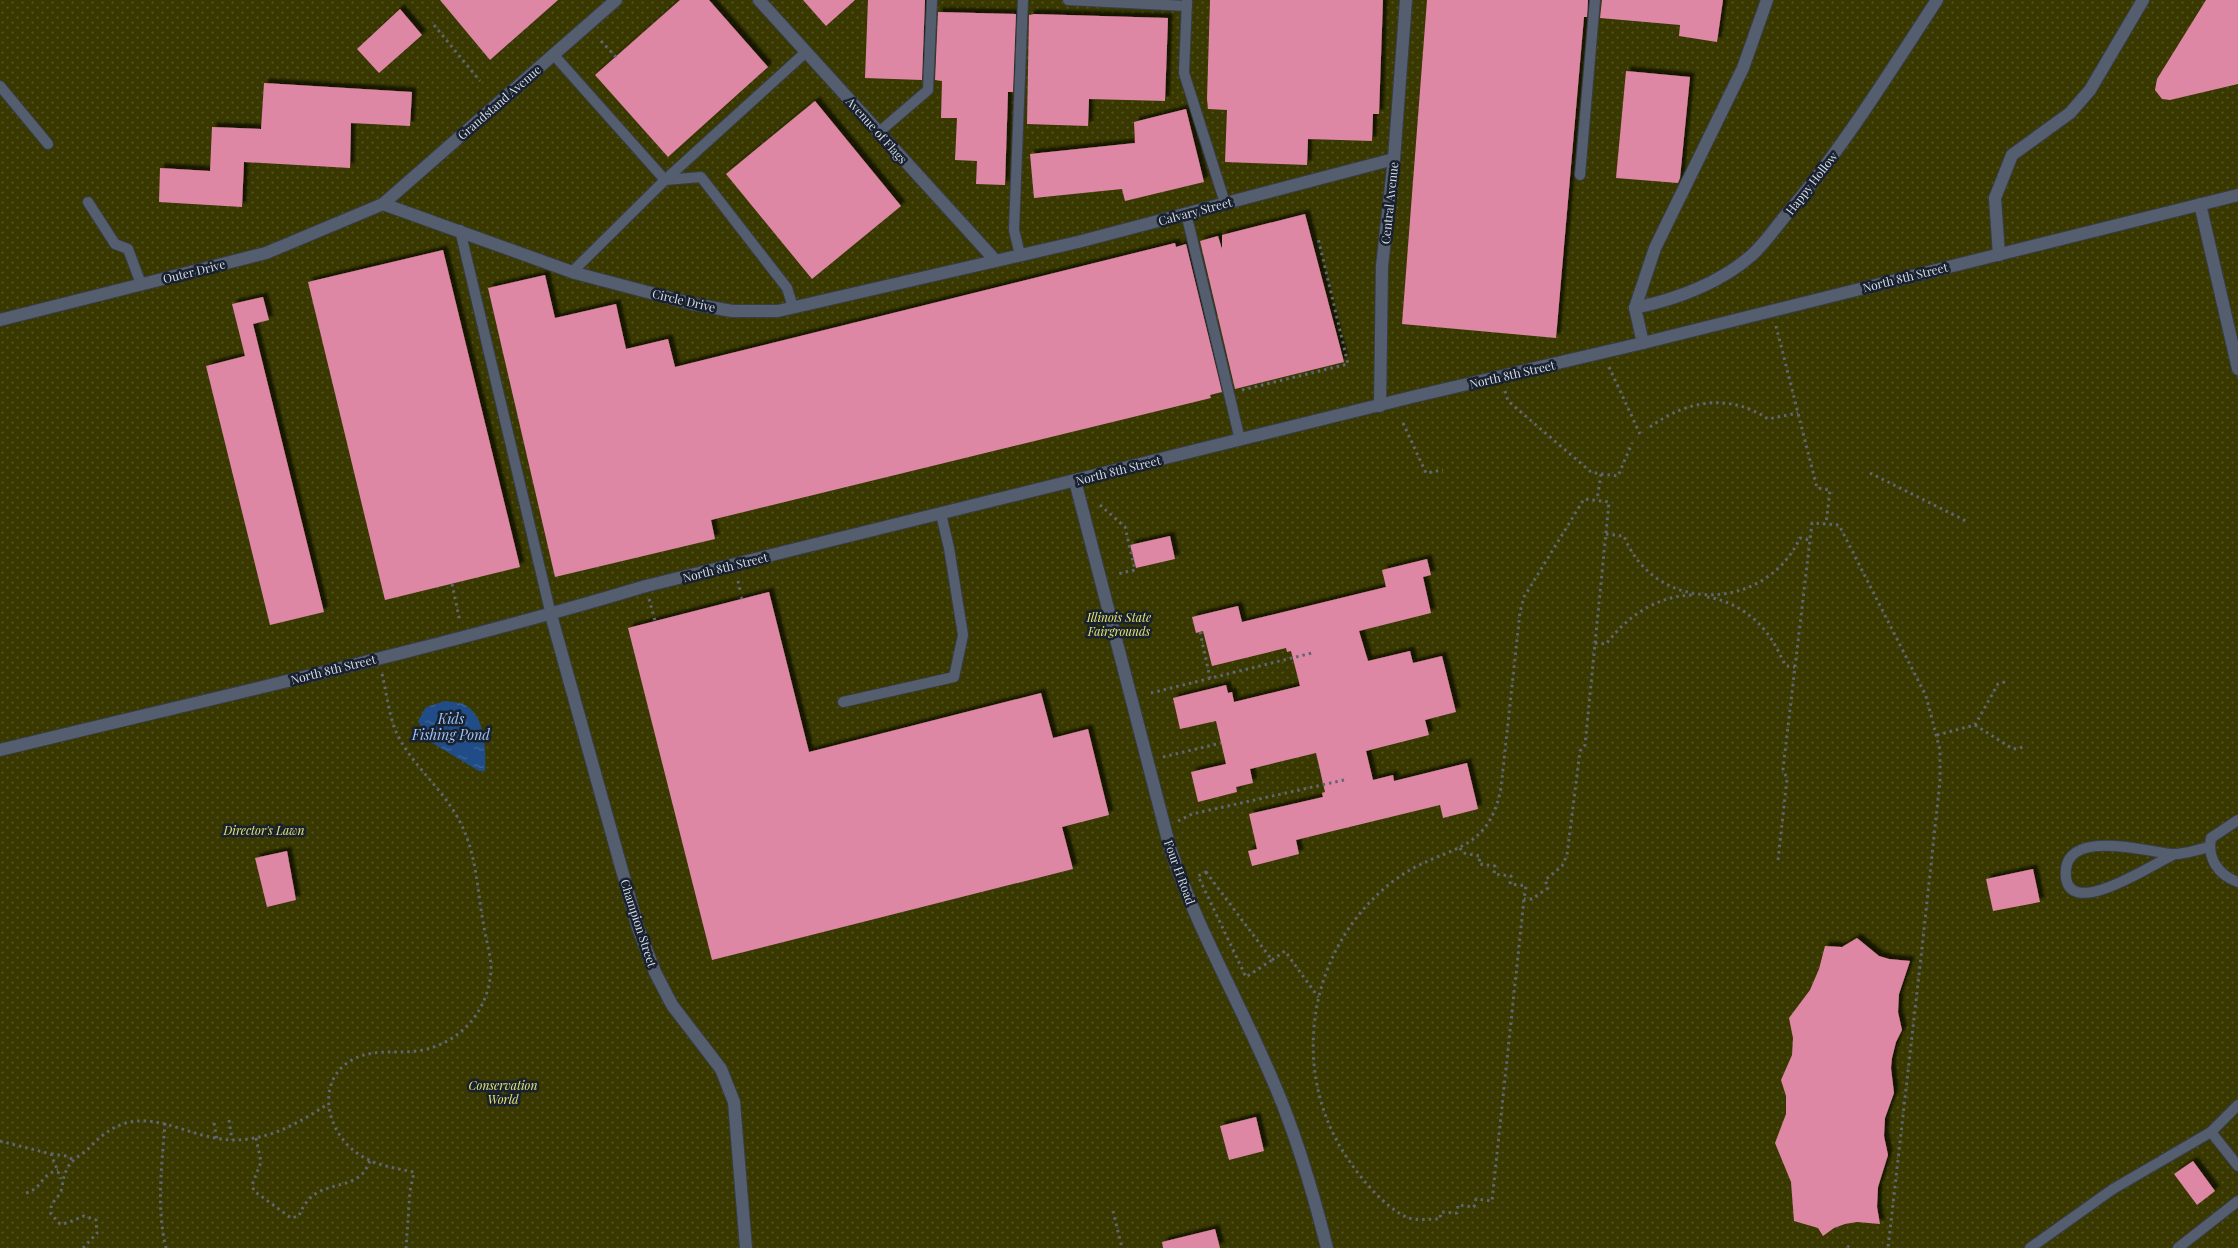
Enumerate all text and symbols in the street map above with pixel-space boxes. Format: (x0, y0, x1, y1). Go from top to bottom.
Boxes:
street label: Grandstand Avenue (454, 61, 544, 143)
street label: Avenue of Flags (842, 93, 911, 167)
street label: Happy Hollow (1782, 148, 1841, 218)
street label: Central Avenue (1377, 161, 1401, 245)
street label: Calvary Street (1156, 193, 1234, 229)
street label: Outer Drive (161, 256, 227, 286)
street label: North 8th Street (1861, 259, 1950, 295)
street label: Circle Drive (651, 285, 717, 315)
street label: North 8th Street (1468, 356, 1557, 392)
street label: North 8th Street (1074, 452, 1163, 488)
street label: North 8th Street (681, 549, 770, 585)
park label: Illinois State Fairgrounds (1086, 609, 1151, 639)
street label: North 8th Street (289, 651, 378, 687)
water label: Kids Fishing Pond (411, 709, 490, 744)
park label: Director's Lawn (223, 822, 304, 838)
street label: Four H Road (1161, 838, 1199, 906)
street label: Champion Street (617, 877, 661, 970)
park label: Conservation World (469, 1077, 537, 1107)

